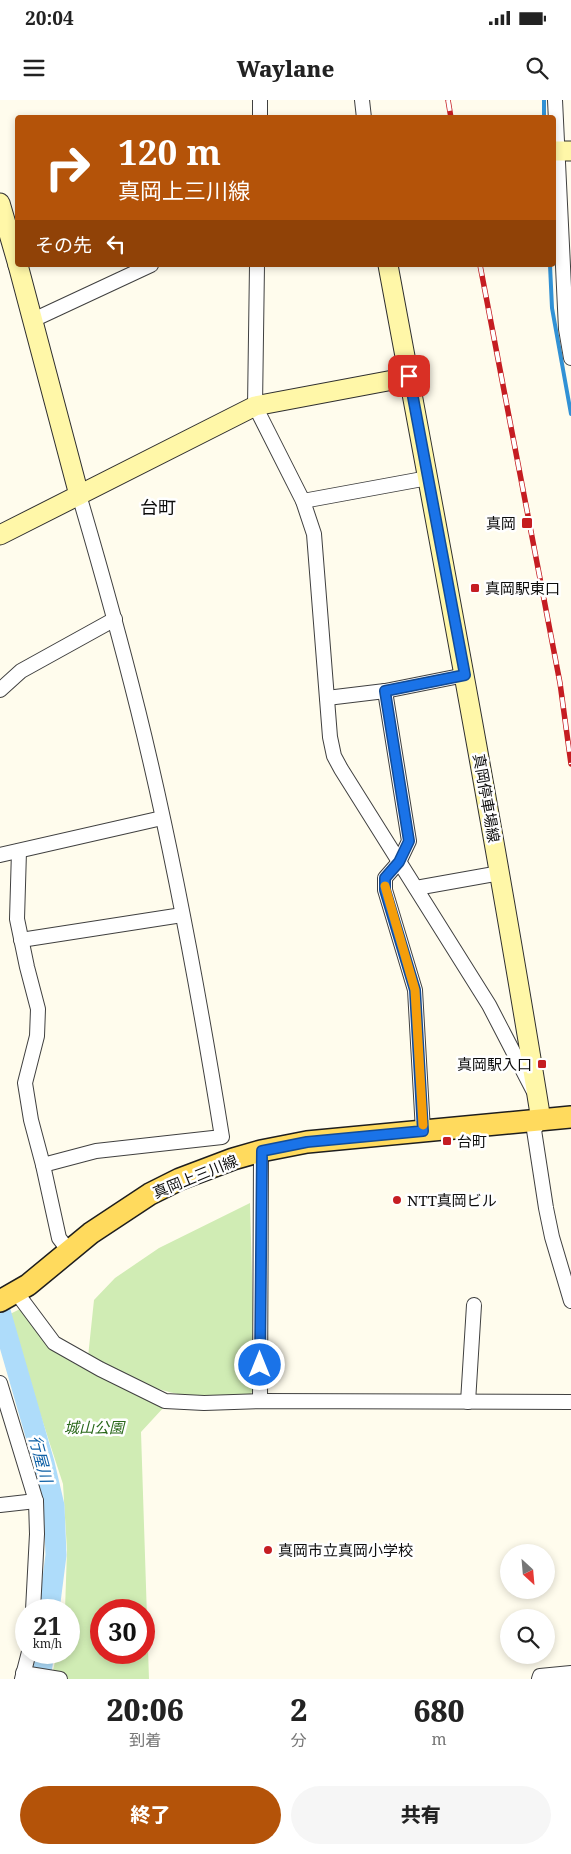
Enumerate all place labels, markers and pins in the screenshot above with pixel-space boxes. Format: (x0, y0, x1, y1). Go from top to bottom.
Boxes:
pin (388, 355, 430, 397)
place label: 真岡 (486, 513, 516, 533)
marker: 真岡 (520, 516, 534, 530)
place label: 真岡駅東口 (485, 578, 560, 598)
marker: 真岡駅東口 (469, 582, 481, 594)
place label: 真岡駅入口 (457, 1054, 532, 1074)
marker: 真岡駅入口 (536, 1058, 548, 1070)
place label: 台町 (457, 1131, 487, 1151)
marker: 台町 (441, 1135, 453, 1147)
place label: NTT真岡ビル (407, 1190, 497, 1210)
marker: NTT真岡ビル (391, 1194, 403, 1206)
place label: 真岡市立真岡小学校 (278, 1540, 413, 1560)
marker: 真岡市立真岡小学校 (262, 1544, 274, 1556)

